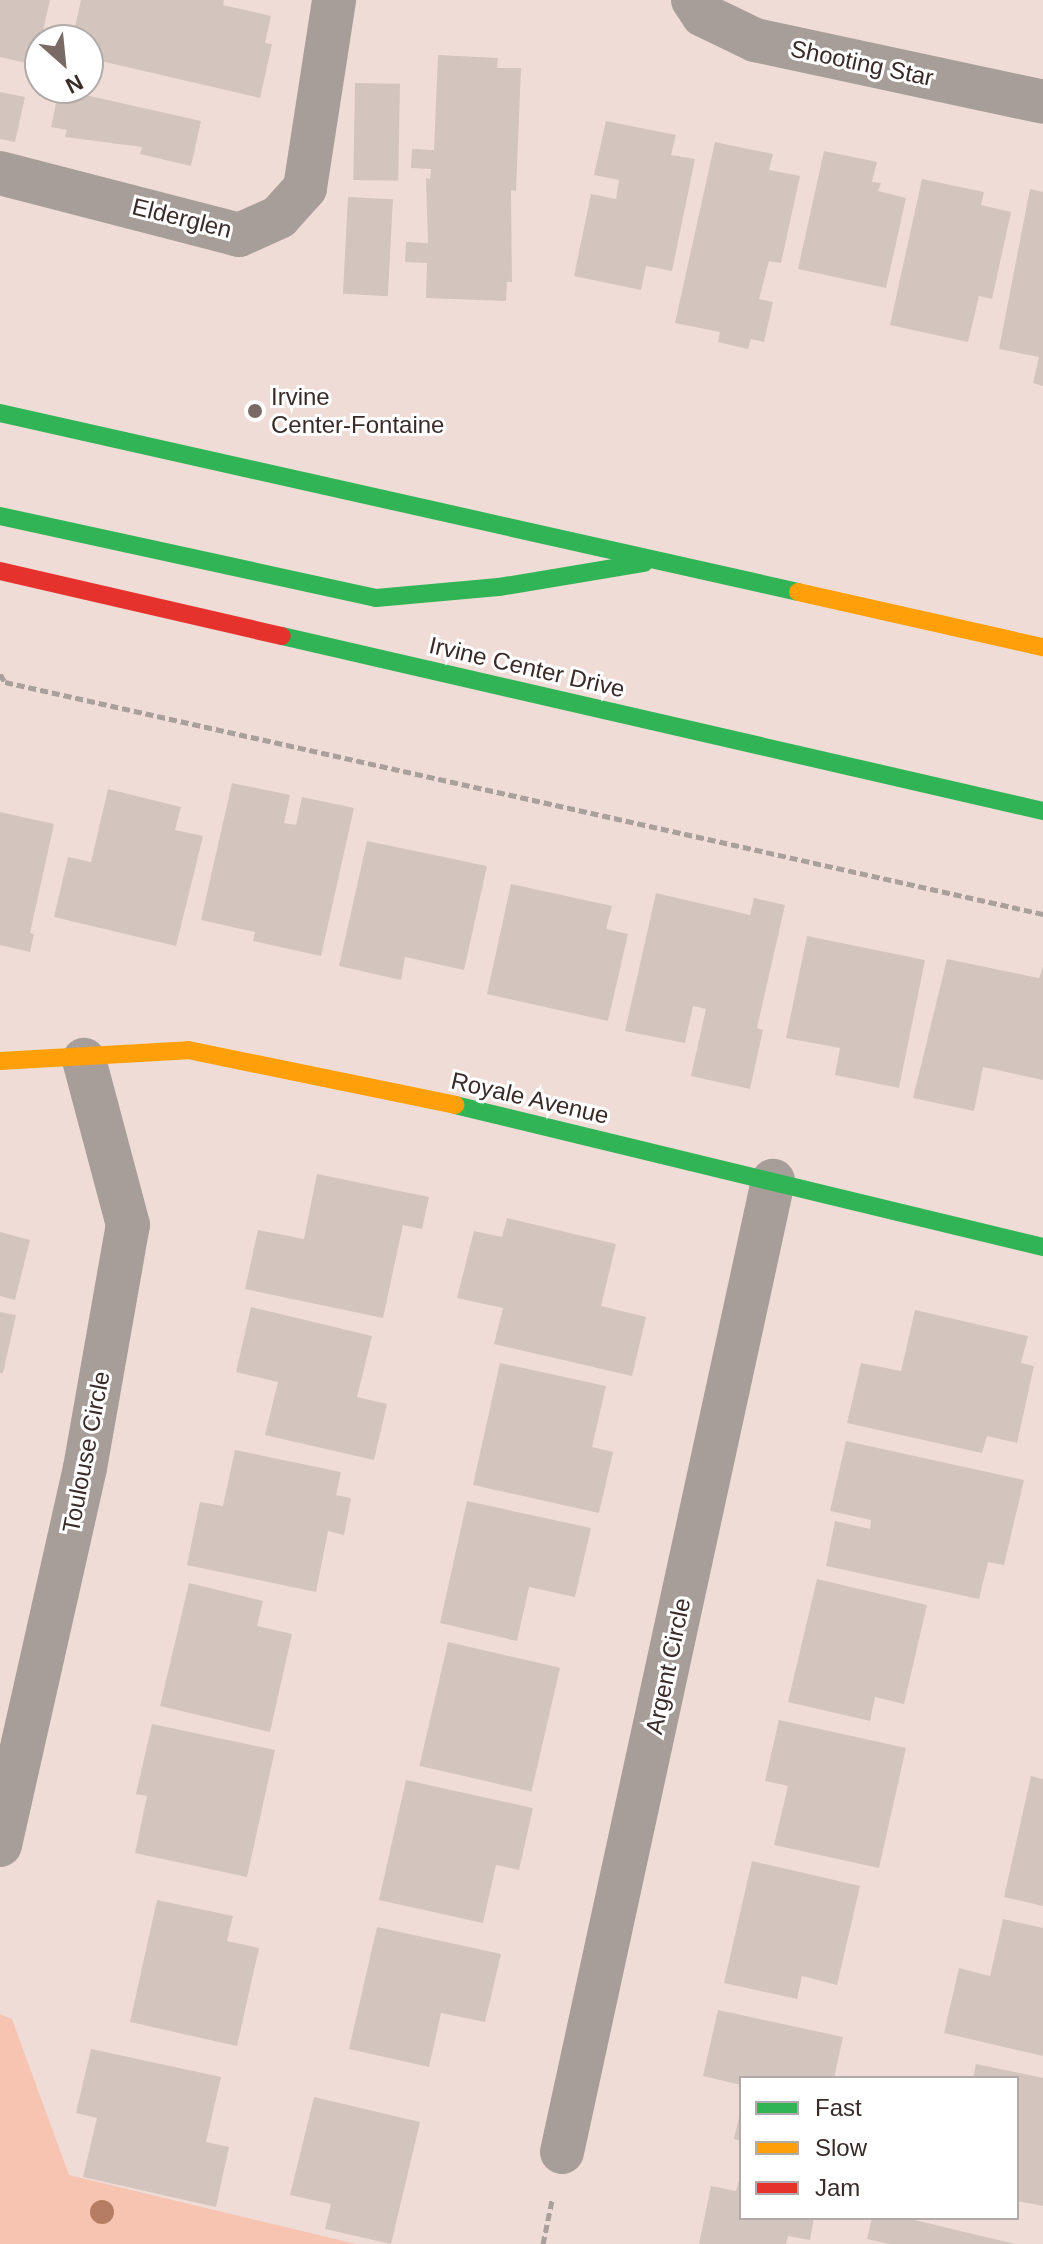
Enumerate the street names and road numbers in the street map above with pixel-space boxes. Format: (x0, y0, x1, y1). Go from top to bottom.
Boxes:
street label: Shooting Star (788, 34, 936, 92)
street label: Elderglen (129, 192, 235, 244)
street label: Irvine Center Drive (426, 630, 628, 704)
street label: Royale Avenue (448, 1066, 612, 1130)
street label: Toulouse Circle (56, 1369, 116, 1535)
street label: Argent Circle (639, 1595, 697, 1737)

